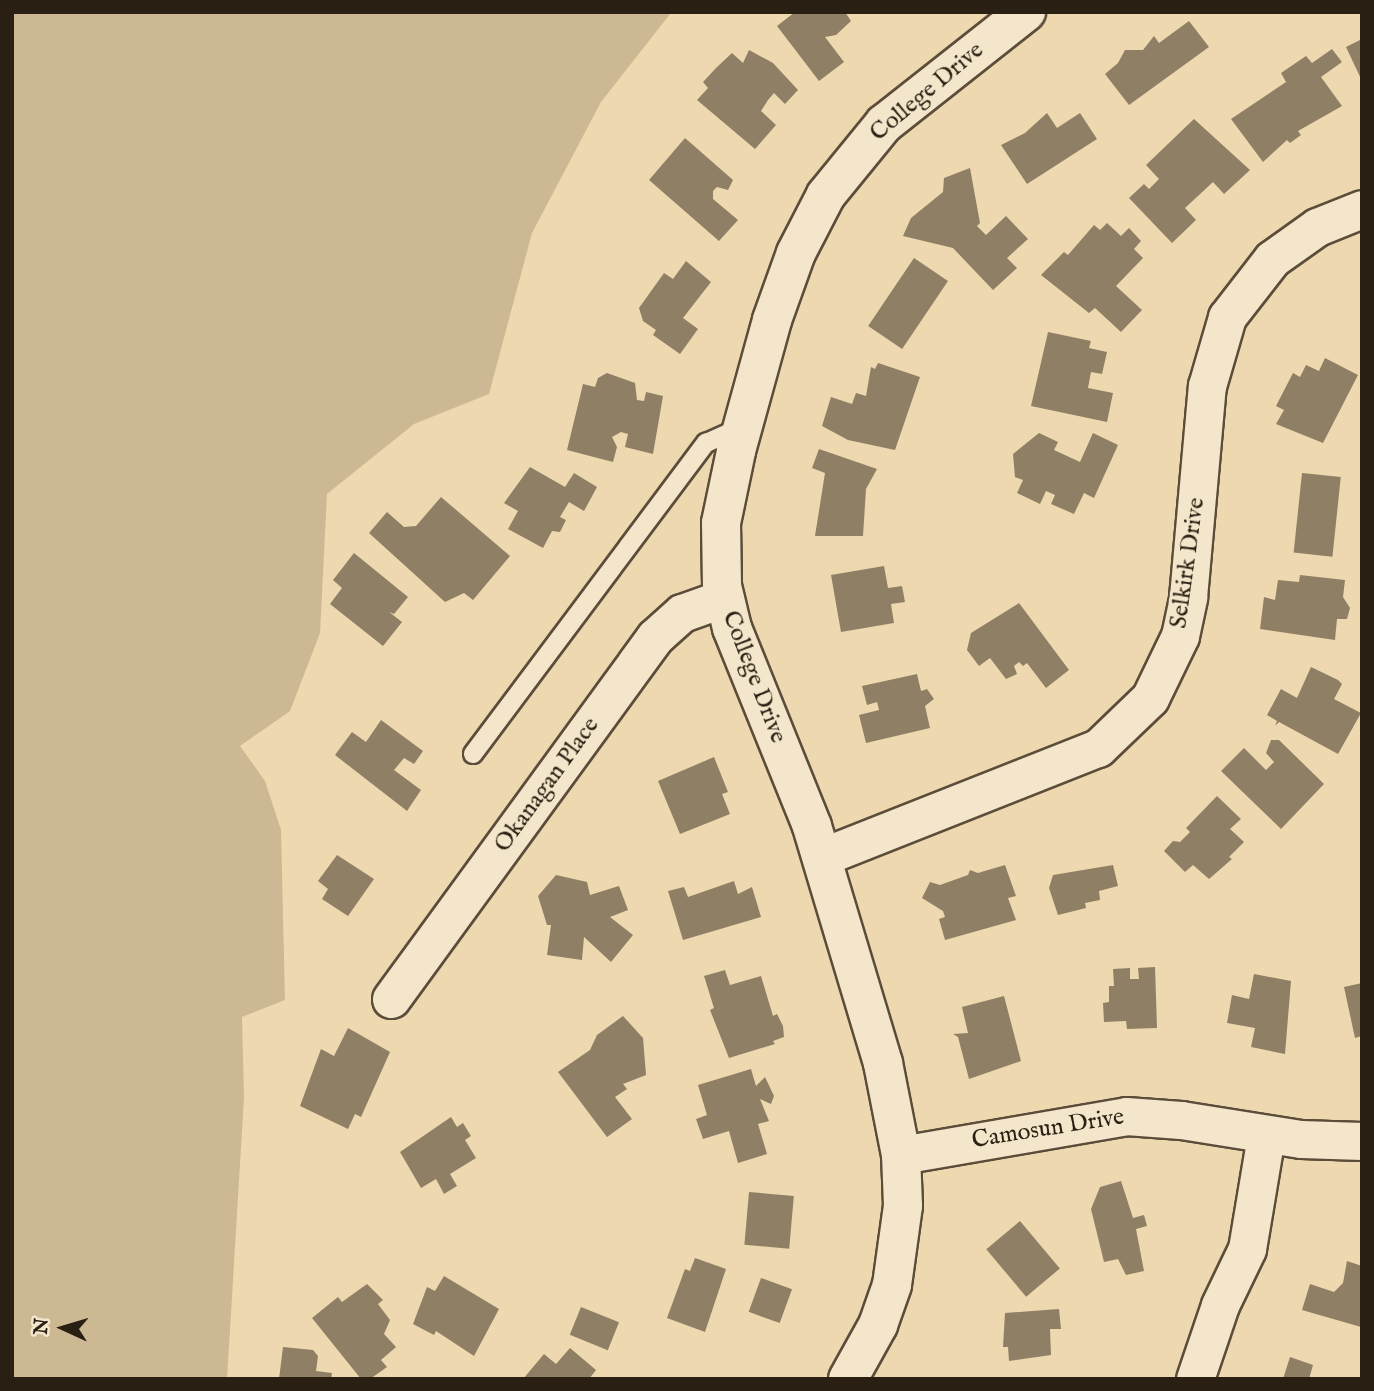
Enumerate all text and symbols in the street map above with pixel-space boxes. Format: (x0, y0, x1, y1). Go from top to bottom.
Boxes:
street label: College Drive (864, 36, 990, 148)
street label: Selkirk Drive (1165, 496, 1211, 630)
street label: College Drive (716, 607, 792, 747)
street label: Okanagan Place (488, 712, 606, 858)
street label: Camosun Drive (970, 1103, 1126, 1155)
north arrow (28, 1293, 98, 1363)
text: N (30, 1317, 55, 1336)

